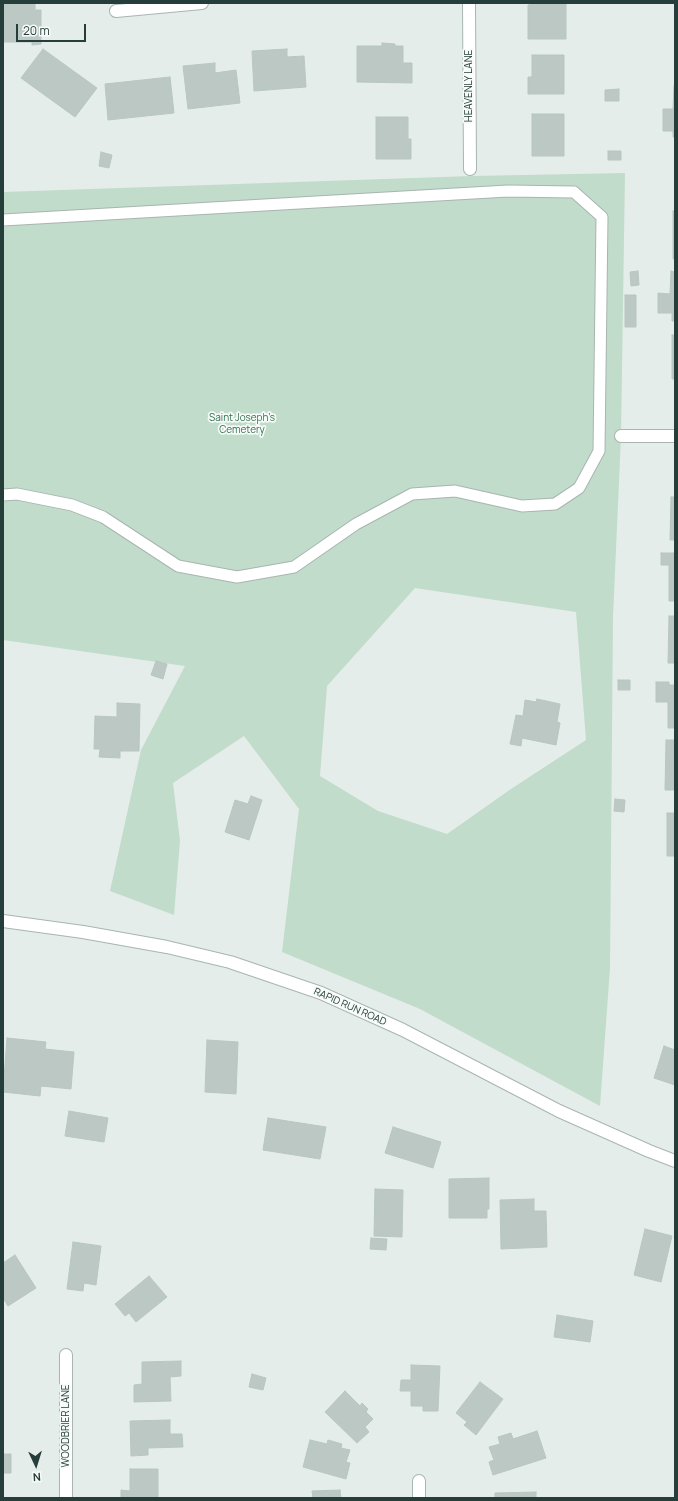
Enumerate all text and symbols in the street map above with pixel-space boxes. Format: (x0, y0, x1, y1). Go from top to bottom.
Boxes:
scale bar (18, 16, 88, 42)
text: 20 m (23, 22, 50, 39)
street label: HEAVENLY LANE (463, 50, 475, 122)
park label: Saint Joseph’s Cemetery (209, 412, 275, 436)
street label: RAPID RUN ROAD (312, 986, 388, 1028)
street label: WOODBRIER LANE (60, 1384, 72, 1468)
north arrow (16, 1445, 56, 1485)
text: N (32, 1470, 41, 1485)

